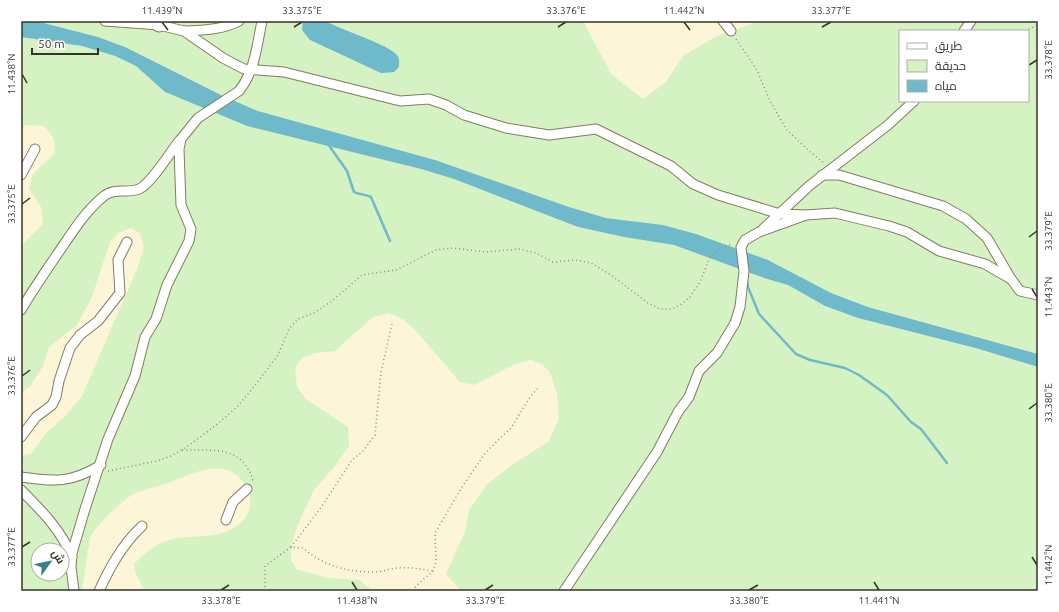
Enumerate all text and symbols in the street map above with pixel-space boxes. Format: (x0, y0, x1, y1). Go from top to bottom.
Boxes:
text: 11.439°N (141, 5, 183, 16)
text: 33.375°E (282, 5, 322, 16)
text: 33.376°E (546, 5, 586, 16)
text: 11.442°N (663, 5, 705, 16)
text: 33.377°E (811, 5, 851, 16)
scale bar (32, 30, 98, 56)
legend (899, 30, 1029, 102)
text: 50 m (38, 37, 65, 50)
text: طريق (935, 39, 963, 53)
text: 33.378°E (1043, 40, 1054, 80)
text: 11.438°N (6, 53, 17, 95)
text: حديقة (935, 59, 966, 73)
text: مياه (935, 79, 957, 93)
text: 33.375°E (6, 184, 17, 224)
text: 33.379°E (1043, 211, 1054, 251)
text: 11.443°N (1043, 276, 1054, 318)
text: 33.376°E (6, 356, 17, 396)
text: 33.380°E (1043, 383, 1054, 423)
text: 33.377°E (6, 527, 17, 567)
north arrow (30, 542, 70, 582)
text: 11.442°N (1043, 544, 1054, 586)
text: ش (49, 547, 67, 566)
text: 33.378°E (201, 595, 241, 606)
text: 11.438°N (336, 595, 378, 606)
text: 33.379°E (465, 595, 505, 606)
text: 33.380°E (729, 595, 769, 606)
text: 11.441°N (858, 595, 900, 606)

